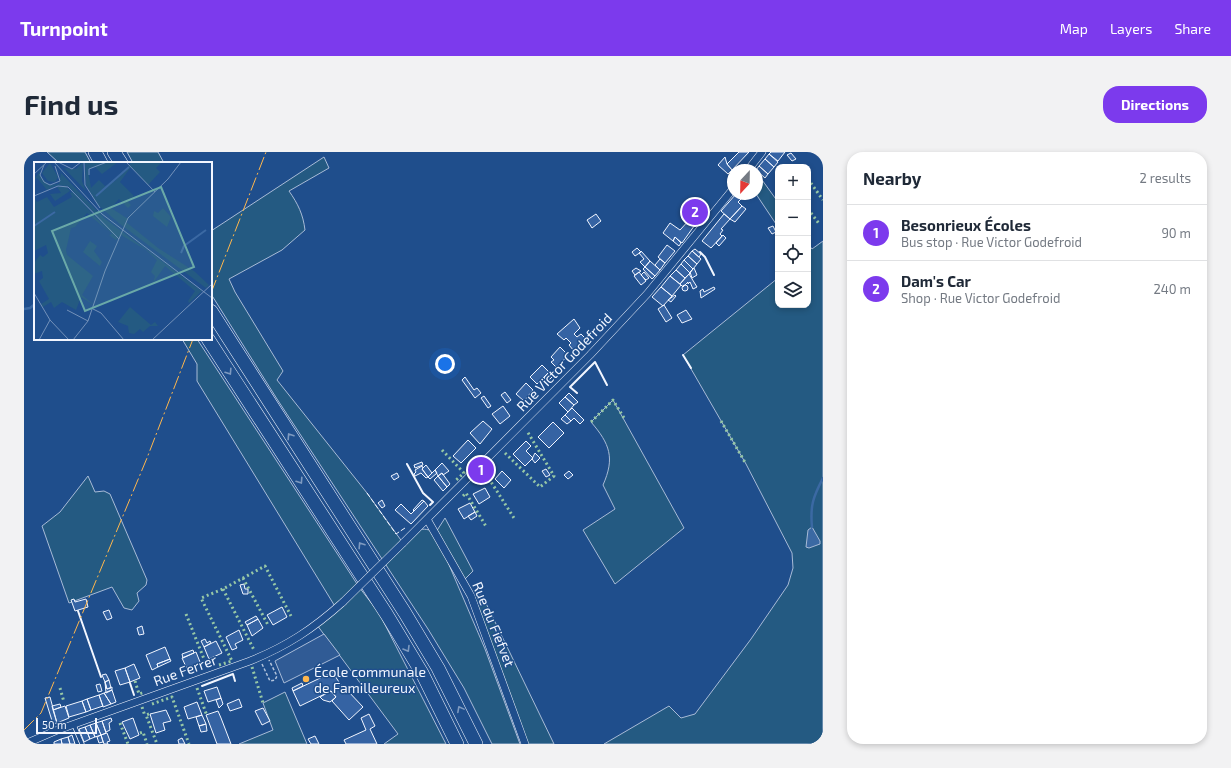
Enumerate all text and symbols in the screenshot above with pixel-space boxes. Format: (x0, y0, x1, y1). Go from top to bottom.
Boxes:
text: Turnpoint (20, 17, 108, 40)
text: Map (1060, 20, 1088, 37)
text: Layers (1110, 20, 1152, 37)
text: Share (1174, 20, 1211, 37)
button: Directions (1103, 86, 1207, 123)
text: Find us (24, 87, 118, 121)
inset map (34, 162, 212, 340)
north arrow (727, 164, 763, 200)
map controls (775, 164, 811, 308)
button: + (775, 164, 811, 200)
text: Nearby (863, 168, 921, 188)
text: 2 results (1139, 170, 1191, 186)
pin: 2 (682, 197, 708, 227)
button: − (775, 200, 811, 236)
text: Besonrieux Écoles (901, 216, 1031, 234)
text: 1 (873, 225, 879, 241)
text: 90 m (1161, 225, 1191, 241)
text: Bus stop · Rue Victor Godefroid (901, 234, 1082, 250)
button: locate (775, 236, 811, 272)
button: layers (775, 272, 811, 308)
text: Dam's Car (901, 272, 971, 290)
text: 2 (872, 281, 880, 297)
text: 240 m (1154, 281, 1191, 297)
text: Shop · Rue Victor Godefroid (901, 290, 1060, 306)
street label: Rue Victor Godefroid (513, 309, 615, 415)
your location (435, 354, 455, 374)
one-way arrow (225, 368, 232, 375)
one-way arrow (288, 433, 295, 440)
pin: 1 (468, 455, 494, 485)
one-way arrow (295, 477, 303, 484)
one-way arrow (358, 542, 366, 549)
street label: Rue du Fiefvet (469, 579, 519, 669)
one-way arrow (403, 645, 410, 652)
street label: Rue Ferrer (151, 651, 219, 689)
place label: École communale de Familleureux (314, 663, 426, 696)
marker: École communale de Familleureux (301, 674, 311, 684)
one-way arrow (457, 706, 465, 713)
scale bar (36, 716, 97, 735)
text: 50 m (42, 718, 67, 731)

